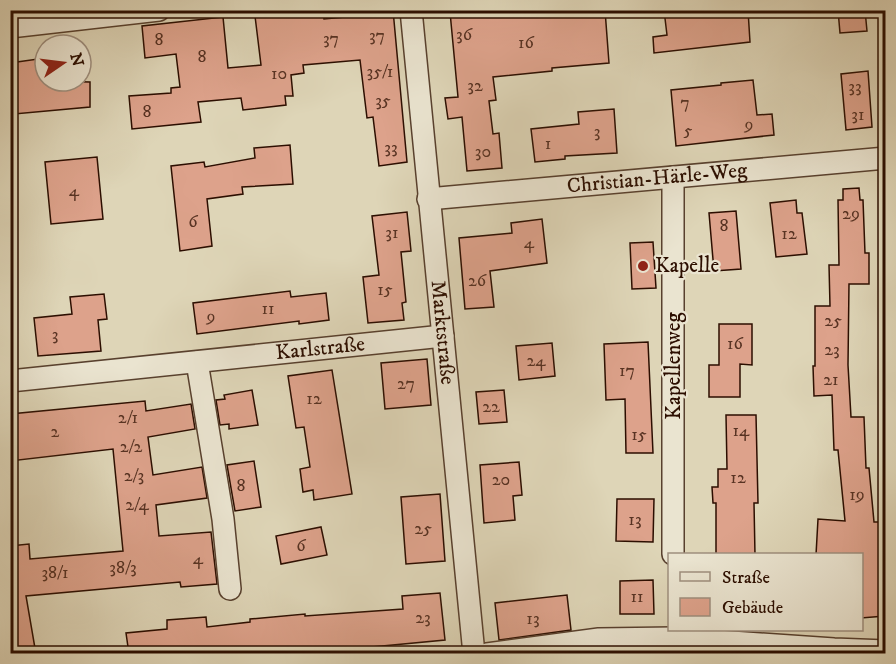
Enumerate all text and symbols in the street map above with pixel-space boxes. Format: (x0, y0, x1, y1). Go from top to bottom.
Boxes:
house number: 36 (456, 24, 473, 46)
house number: 37 (369, 25, 385, 47)
house number: 37 (323, 28, 339, 50)
house number: 8 (154, 29, 164, 51)
house number: 16 (518, 32, 535, 54)
north arrow (33, 33, 93, 93)
house number: 8 (197, 46, 207, 68)
text: N (65, 51, 88, 68)
house number: 35/1 (367, 61, 393, 83)
house number: 10 (271, 63, 287, 85)
house number: 32 (467, 75, 483, 97)
house number: 33 (848, 76, 862, 98)
house number: 35 (375, 90, 391, 112)
house number: 7 (680, 92, 690, 114)
house number: 8 (142, 101, 152, 123)
house number: 31 (851, 104, 865, 126)
house number: 9 (744, 114, 753, 136)
house number: 5 (684, 120, 693, 142)
house number: 3 (594, 121, 600, 143)
house number: 1 (545, 133, 551, 155)
house number: 33 (384, 137, 398, 159)
house number: 30 (475, 141, 491, 163)
street label: Christian-Härle-Weg (566, 157, 749, 199)
house number: 4 (69, 180, 80, 202)
house number: 29 (842, 203, 860, 225)
house number: 6 (188, 211, 198, 233)
house number: 8 (719, 215, 729, 237)
house number: 31 (385, 222, 399, 244)
house number: 12 (781, 223, 797, 245)
house number: 4 (524, 232, 535, 254)
place label: Kapelle (655, 253, 719, 279)
marker: Kapelle (636, 259, 650, 273)
house number: 26 (468, 270, 487, 292)
house number: 15 (377, 279, 393, 301)
street label: Marktstraße (425, 279, 461, 386)
house number: 11 (261, 298, 275, 320)
house number: 9 (206, 306, 215, 328)
house number: 25 (824, 310, 842, 332)
street label: Kapellenweg (661, 312, 687, 420)
house number: 3 (52, 324, 58, 346)
street label: Karlstraße (274, 331, 367, 366)
house number: 16 (727, 333, 744, 355)
house number: 23 (824, 339, 840, 361)
house number: 24 (526, 350, 546, 372)
house number: 17 (619, 360, 635, 382)
house number: 21 (823, 369, 839, 391)
house number: 27 (397, 373, 415, 395)
house number: 12 (306, 388, 322, 410)
house number: 22 (482, 396, 500, 418)
house number: 2/1 (118, 407, 138, 429)
house number: 14 (733, 420, 750, 442)
house number: 2 (51, 421, 60, 443)
house number: 15 (631, 424, 647, 446)
house number: 2/2 (120, 436, 142, 458)
house number: 2/3 (124, 465, 144, 487)
house number: 12 (730, 467, 746, 489)
house number: 20 (492, 469, 510, 491)
house number: 8 (236, 475, 246, 497)
house number: 19 (849, 484, 865, 506)
house number: 2/4 (125, 494, 149, 516)
house number: 13 (628, 509, 642, 531)
house number: 25 (414, 518, 432, 540)
house number: 6 (296, 535, 306, 557)
house number: 4 (193, 548, 204, 570)
legend (668, 553, 863, 631)
house number: 38/3 (109, 557, 137, 579)
house number: 38/1 (41, 562, 69, 584)
text: Straße (722, 567, 770, 589)
house number: 11 (630, 586, 644, 608)
text: Gebäude (722, 597, 783, 619)
house number: 23 (415, 607, 431, 629)
house number: 13 (526, 608, 540, 630)

